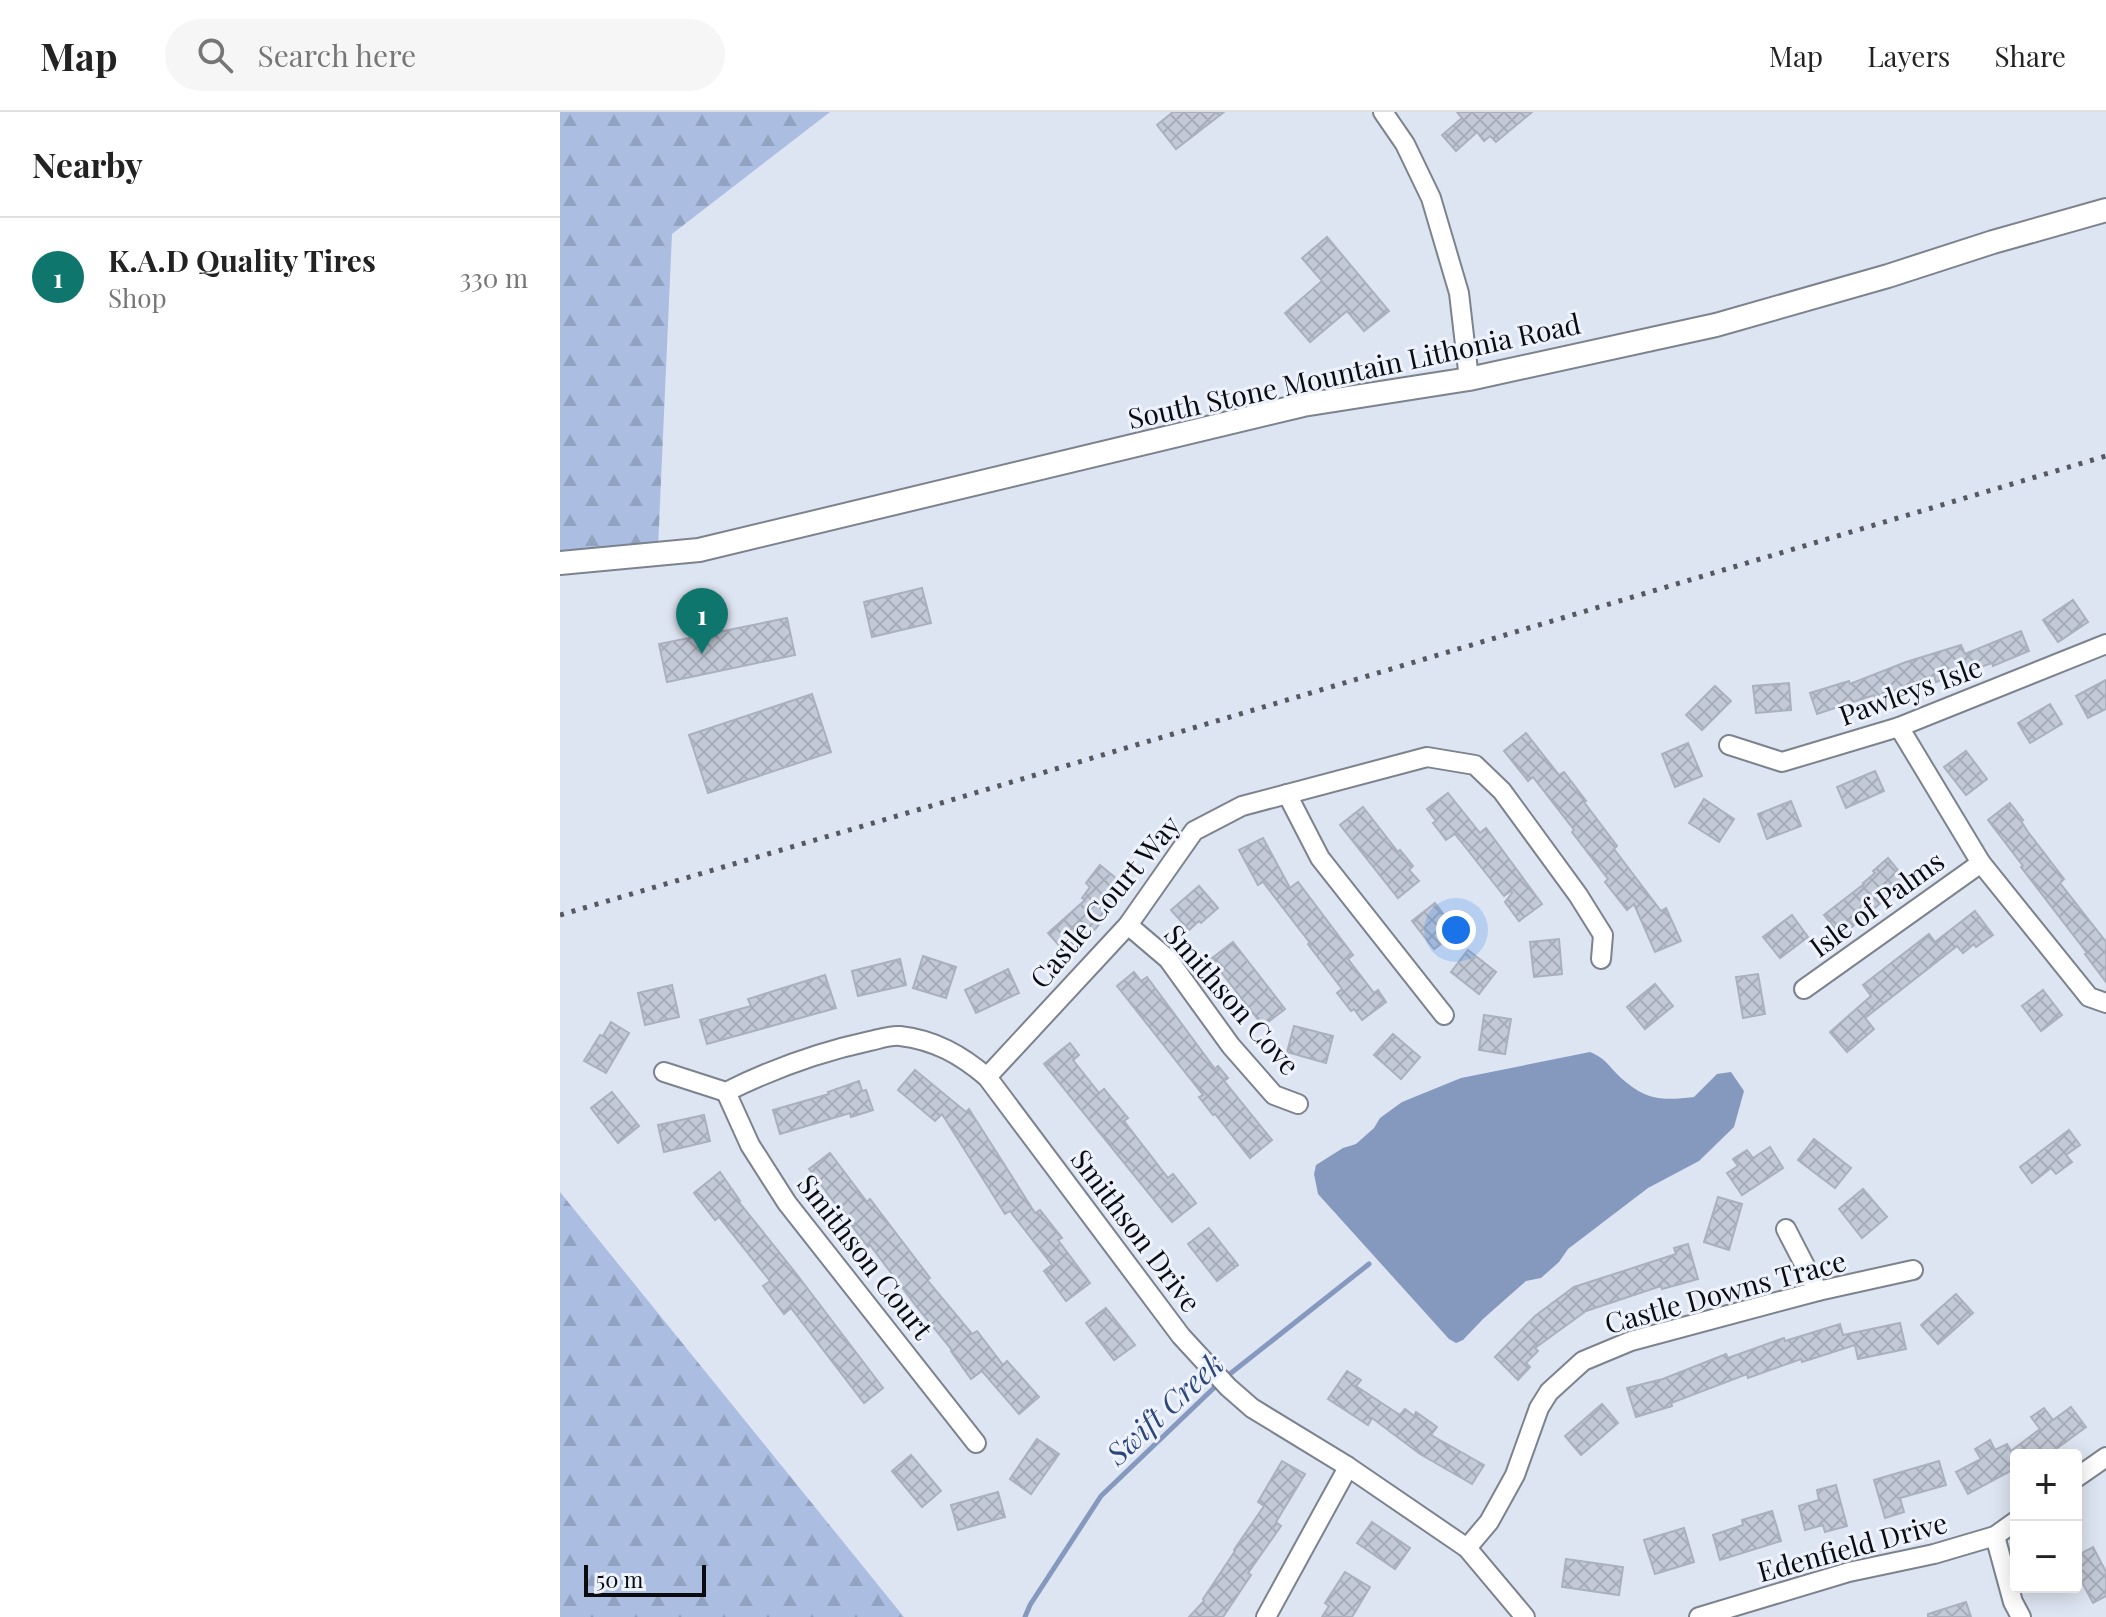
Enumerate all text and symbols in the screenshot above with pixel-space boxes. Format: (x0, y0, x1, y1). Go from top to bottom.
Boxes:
search box (165, 19, 725, 91)
text: Map (40, 30, 117, 81)
icon: search (193, 33, 237, 77)
text: Search here (257, 35, 416, 75)
text: Map (1769, 37, 1823, 74)
text: Layers (1867, 37, 1950, 74)
text: Share (1994, 37, 2066, 74)
text: Nearby (32, 141, 143, 187)
text: K.A.D Quality Tires (108, 240, 376, 280)
text: 1 (53, 260, 63, 295)
text: 330 m (459, 260, 528, 295)
text: Shop (108, 280, 167, 315)
street label: South Stone Mountain Lithonia Road (1124, 304, 1584, 436)
pin: 1 (676, 588, 728, 654)
street label: Pawleys Isle (1833, 647, 1987, 733)
street label: Castle Court Way (1021, 807, 1187, 995)
street label: Isle of Palms (1801, 842, 1951, 964)
your location (1436, 910, 1476, 950)
street label: Smithson Cove (1157, 916, 1309, 1082)
street label: Smithson Drive (1064, 1141, 1210, 1319)
street label: Smithson Court (790, 1166, 943, 1347)
street label: Castle Downs Trace (1600, 1241, 1850, 1341)
water label: Swift Creek (1096, 1343, 1231, 1473)
map controls (2010, 1449, 2082, 1593)
button: + (2010, 1449, 2082, 1521)
street label: Edenfield Drive (1753, 1503, 1951, 1589)
button: − (2010, 1521, 2082, 1593)
scale bar (584, 1561, 706, 1597)
text: 50 m (596, 1564, 643, 1594)

